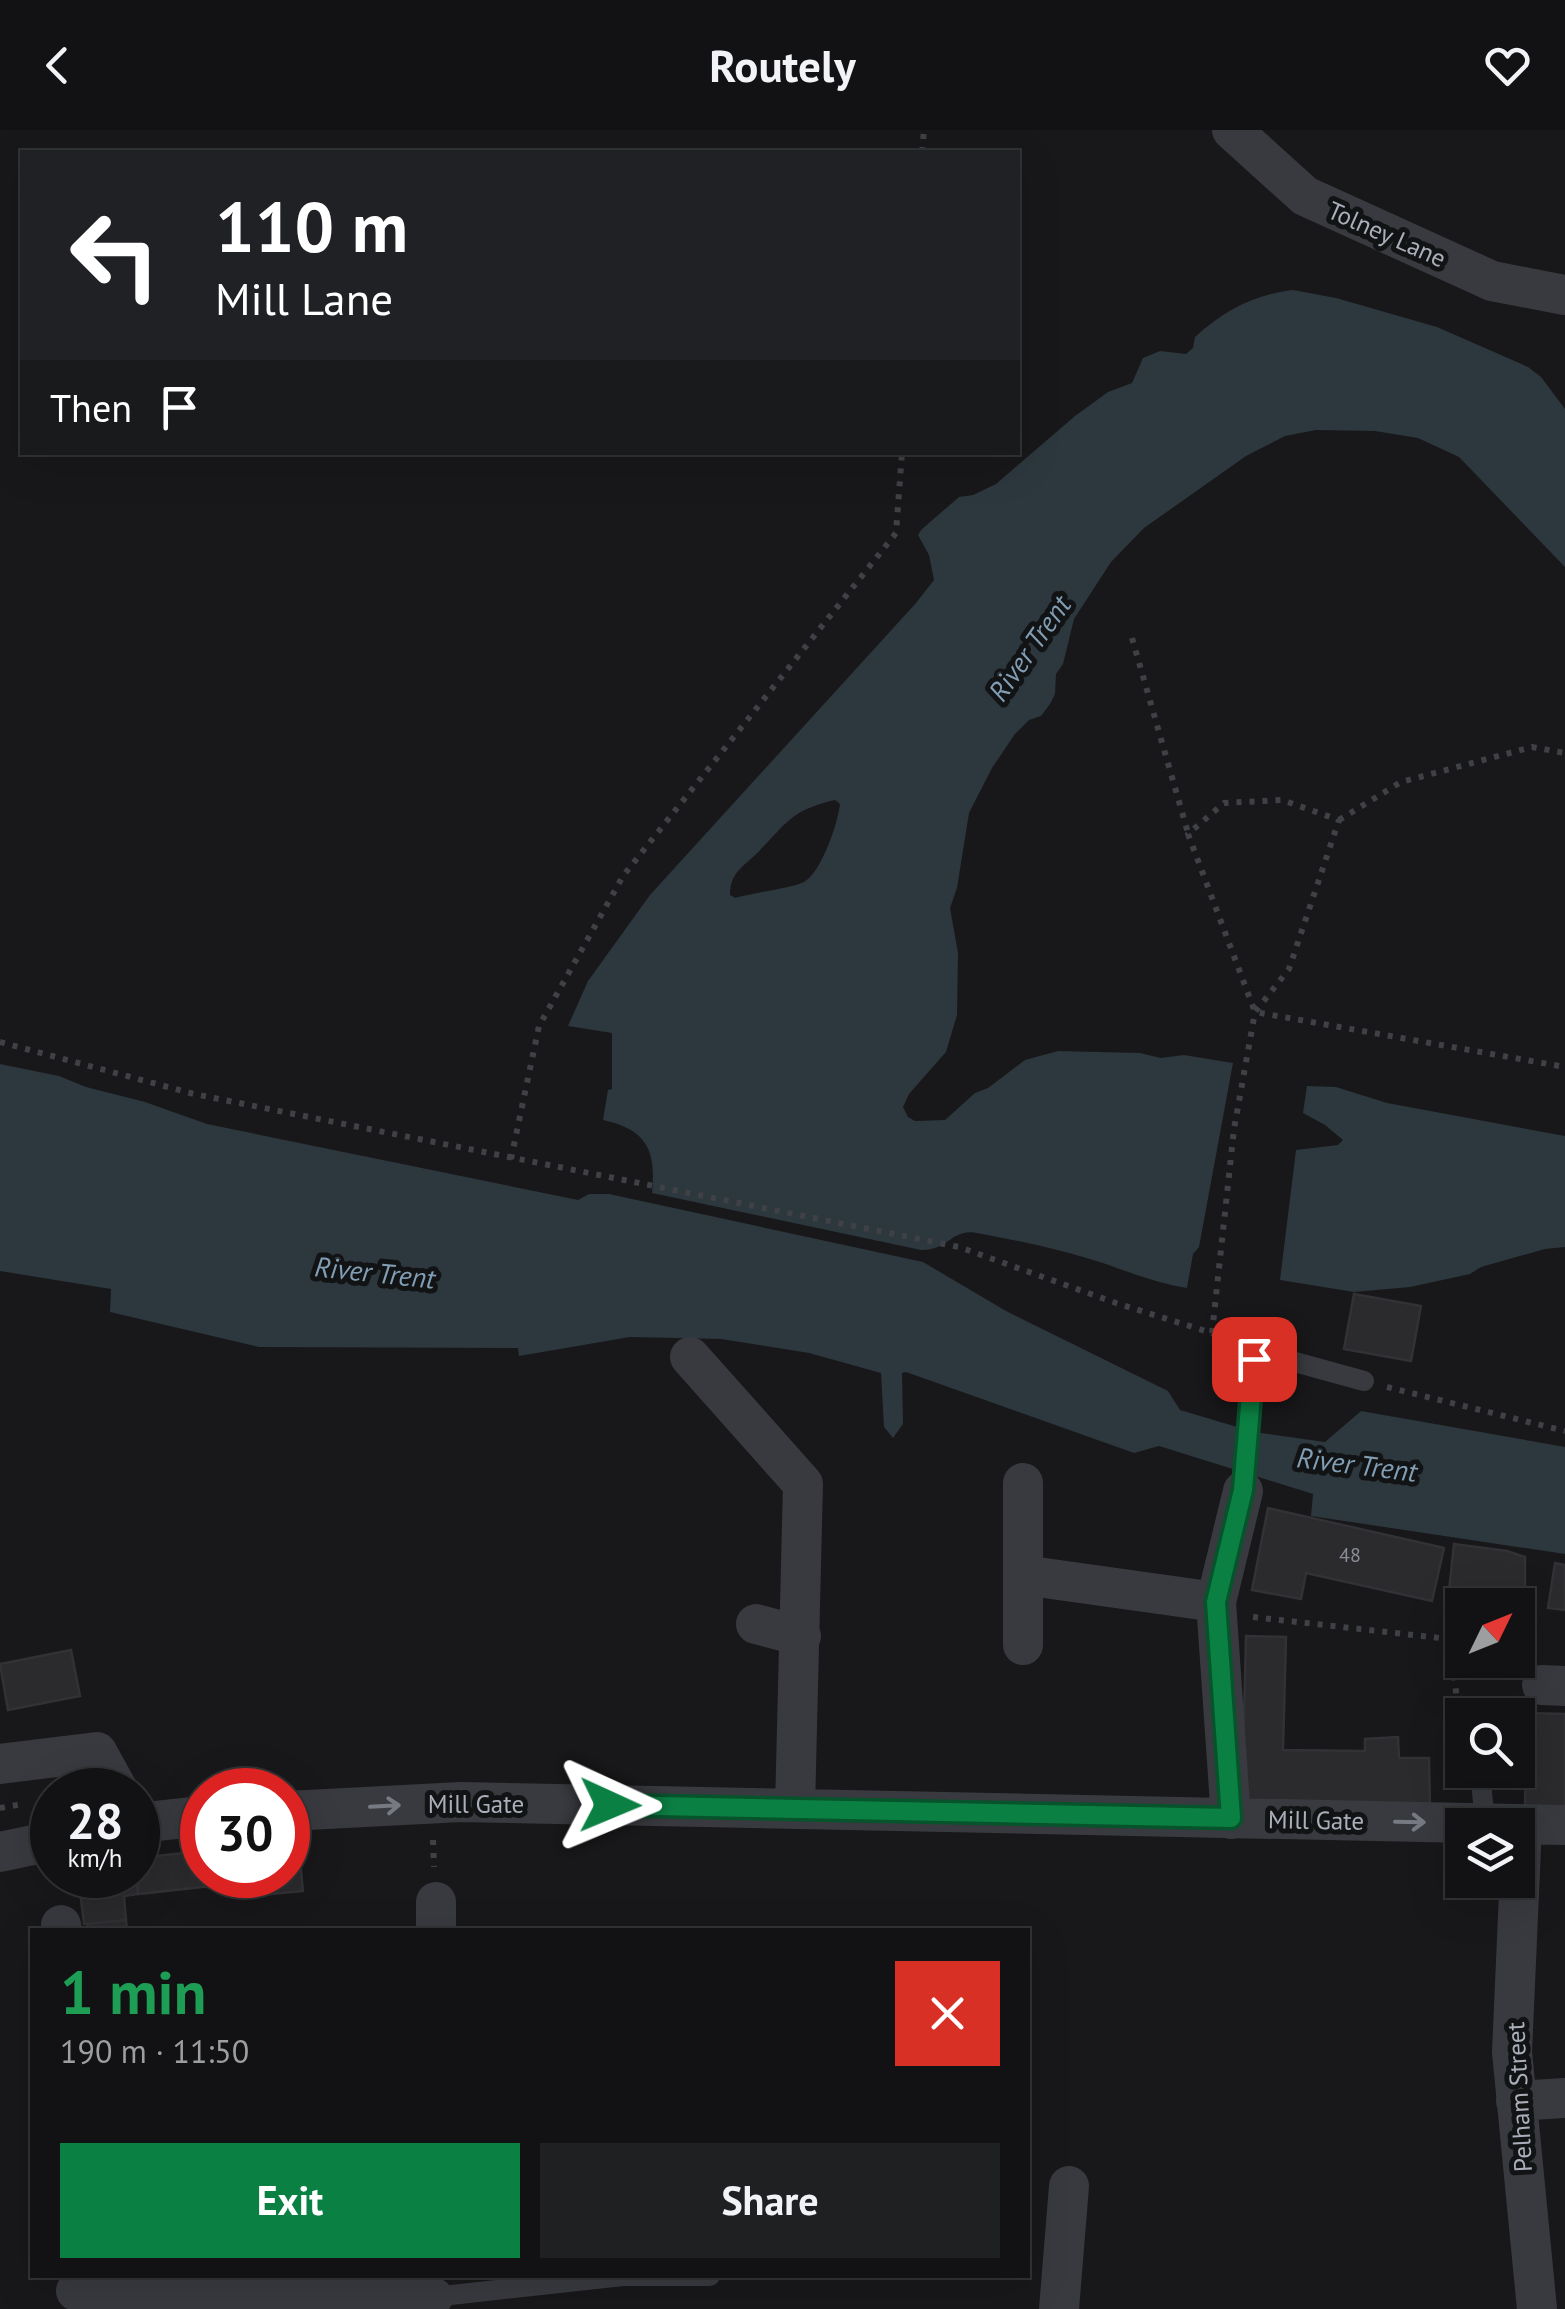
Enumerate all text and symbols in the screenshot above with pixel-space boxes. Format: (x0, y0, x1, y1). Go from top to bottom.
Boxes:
text: Routely (709, 36, 856, 94)
icon: back (30, 38, 85, 93)
icon: heart (1480, 38, 1535, 93)
text: 110 m (215, 181, 408, 271)
icon: left (50, 190, 180, 320)
street label: Tolney Lane (1323, 194, 1451, 274)
text: Mill Lane (215, 269, 393, 327)
icon: arrive (152, 380, 207, 435)
text: Then (50, 383, 132, 432)
water label: River Trent (979, 587, 1079, 708)
water label: River Trent (313, 1247, 438, 1297)
pin (1212, 1317, 1297, 1402)
icon: arrive (1227, 1332, 1282, 1387)
water label: River Trent (1295, 1438, 1420, 1490)
house number: 48 (1339, 1542, 1361, 1568)
north arrow (1445, 1588, 1535, 1678)
map controls (1445, 1588, 1535, 1898)
button: search (1445, 1698, 1535, 1788)
position arrow (558, 1753, 662, 1857)
speed limit sign: 30 (180, 1768, 310, 1898)
text: 28 (67, 1788, 123, 1853)
street label: Mill Gate (428, 1788, 524, 1820)
one-way arrow (368, 1796, 400, 1815)
street label: Mill Gate (1268, 1803, 1364, 1837)
button: layers (1445, 1808, 1535, 1898)
one-way arrow (1392, 1812, 1425, 1832)
text: km/h (68, 1842, 122, 1874)
text: 1 min (60, 1953, 206, 2031)
button: close (895, 1961, 1000, 2066)
street label: Pelham Street (1499, 2021, 1539, 2173)
text: 190 m · 11:50 (60, 2030, 249, 2072)
button: Exit (60, 2143, 520, 2258)
button: Share (540, 2143, 1000, 2258)

